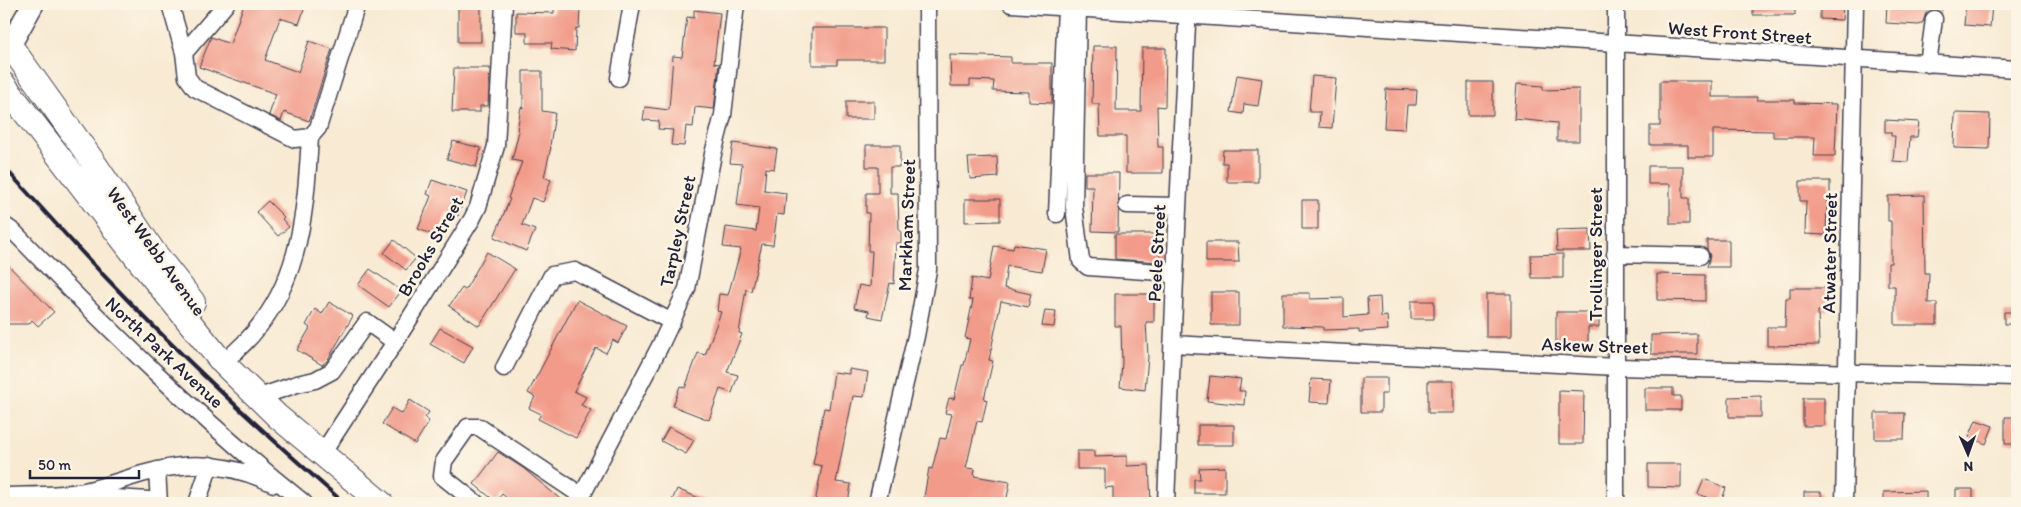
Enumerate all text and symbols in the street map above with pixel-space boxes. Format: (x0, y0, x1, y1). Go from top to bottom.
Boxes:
street label: West Front Street (1667, 16, 1813, 49)
street label: Markham Street (893, 158, 920, 292)
street label: Tarpley Street (654, 173, 701, 289)
street label: West Webb Avenue (102, 182, 211, 320)
street label: Trollinger Street (1584, 187, 1607, 321)
street label: Brooks Street (392, 192, 468, 300)
street label: Atwater Street (1817, 192, 1842, 314)
street label: Peele Street (1142, 204, 1171, 302)
street label: North Park Avenue (101, 292, 229, 413)
street label: Askew Street (1541, 332, 1649, 359)
north arrow (1944, 430, 1994, 480)
scale bar (30, 447, 139, 479)
text: 50 m (38, 456, 71, 474)
text: N (1963, 458, 1973, 475)

